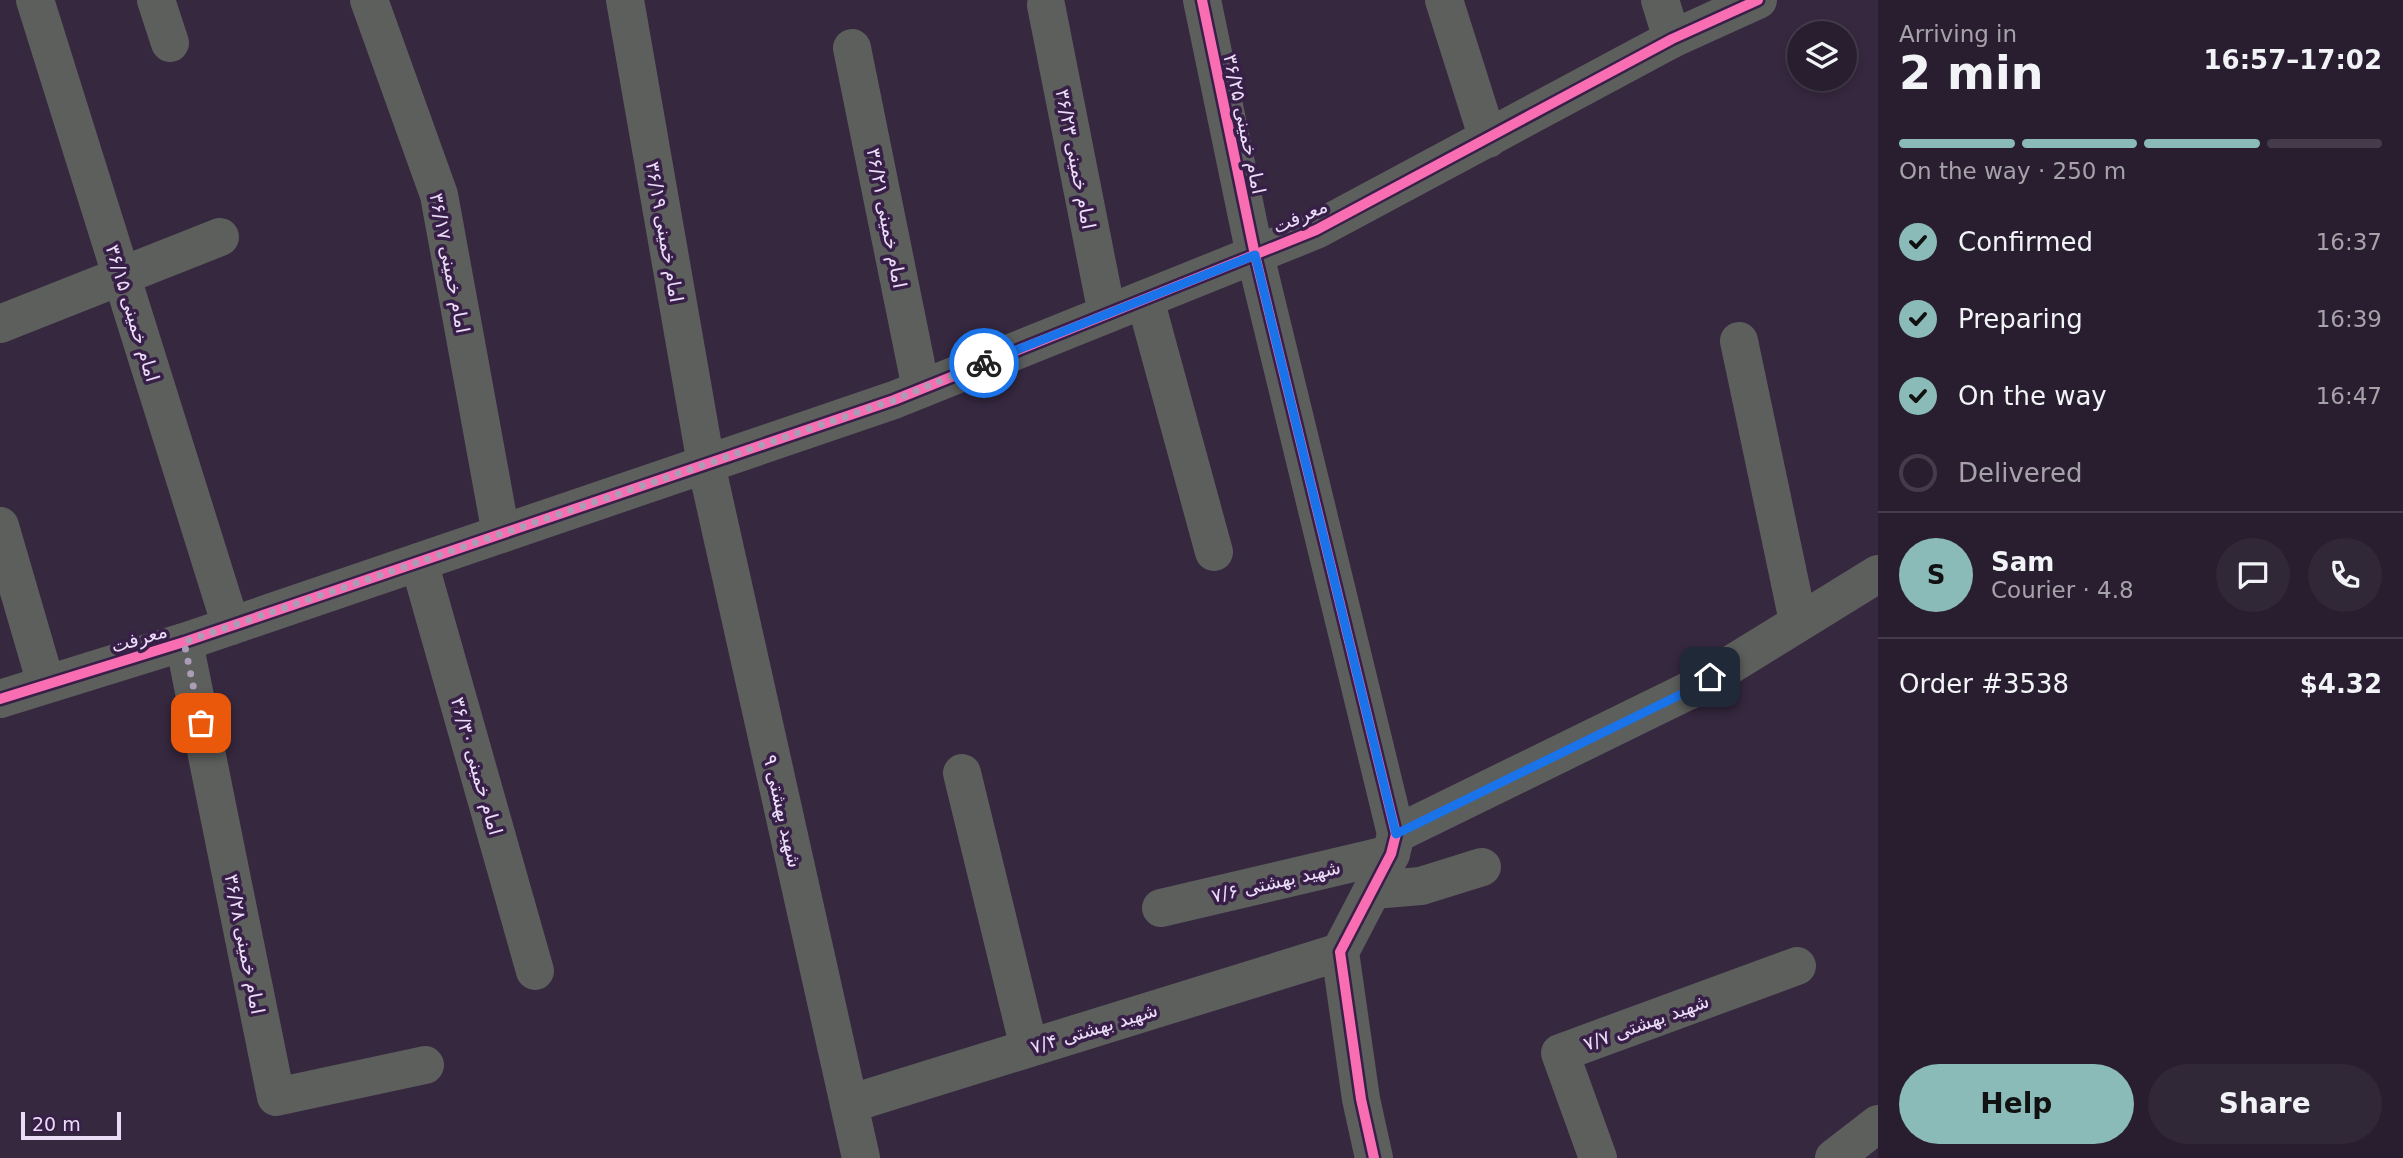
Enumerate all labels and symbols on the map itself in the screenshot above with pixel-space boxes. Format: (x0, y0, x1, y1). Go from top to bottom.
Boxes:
street label: امام خمینی ۳۶/۲۵ (1218, 52, 1271, 196)
street label: امام خمینی ۳۶/۲۳ (1051, 87, 1100, 231)
street label: امام خمینی ۳۶/۲۱ (862, 146, 911, 290)
street label: امام خمینی ۳۶/۱۹ (641, 160, 688, 304)
street label: امام خمینی ۳۶/۱۷ (425, 191, 474, 335)
street label: معرفت (1269, 194, 1331, 239)
street label: امام خمینی ۳۶/۱۵ (101, 242, 164, 385)
courier (949, 328, 1019, 398)
street label: معرفت (108, 619, 170, 658)
pin (1680, 647, 1740, 707)
pin (171, 693, 231, 753)
street label: امام خمینی ۳۶/۳۰ (446, 695, 507, 838)
street label: شهید بهشتی ۹ (758, 752, 807, 870)
street label: شهید بهشتی ۷/۶ (1209, 855, 1343, 908)
street label: امام خمینی ۳۶/۲۸ (220, 872, 269, 1016)
street label: شهید بهشتی ۷/۷ (1580, 989, 1712, 1056)
street label: شهید بهشتی ۷/۴ (1028, 998, 1161, 1059)
scale bar (21, 1109, 121, 1141)

